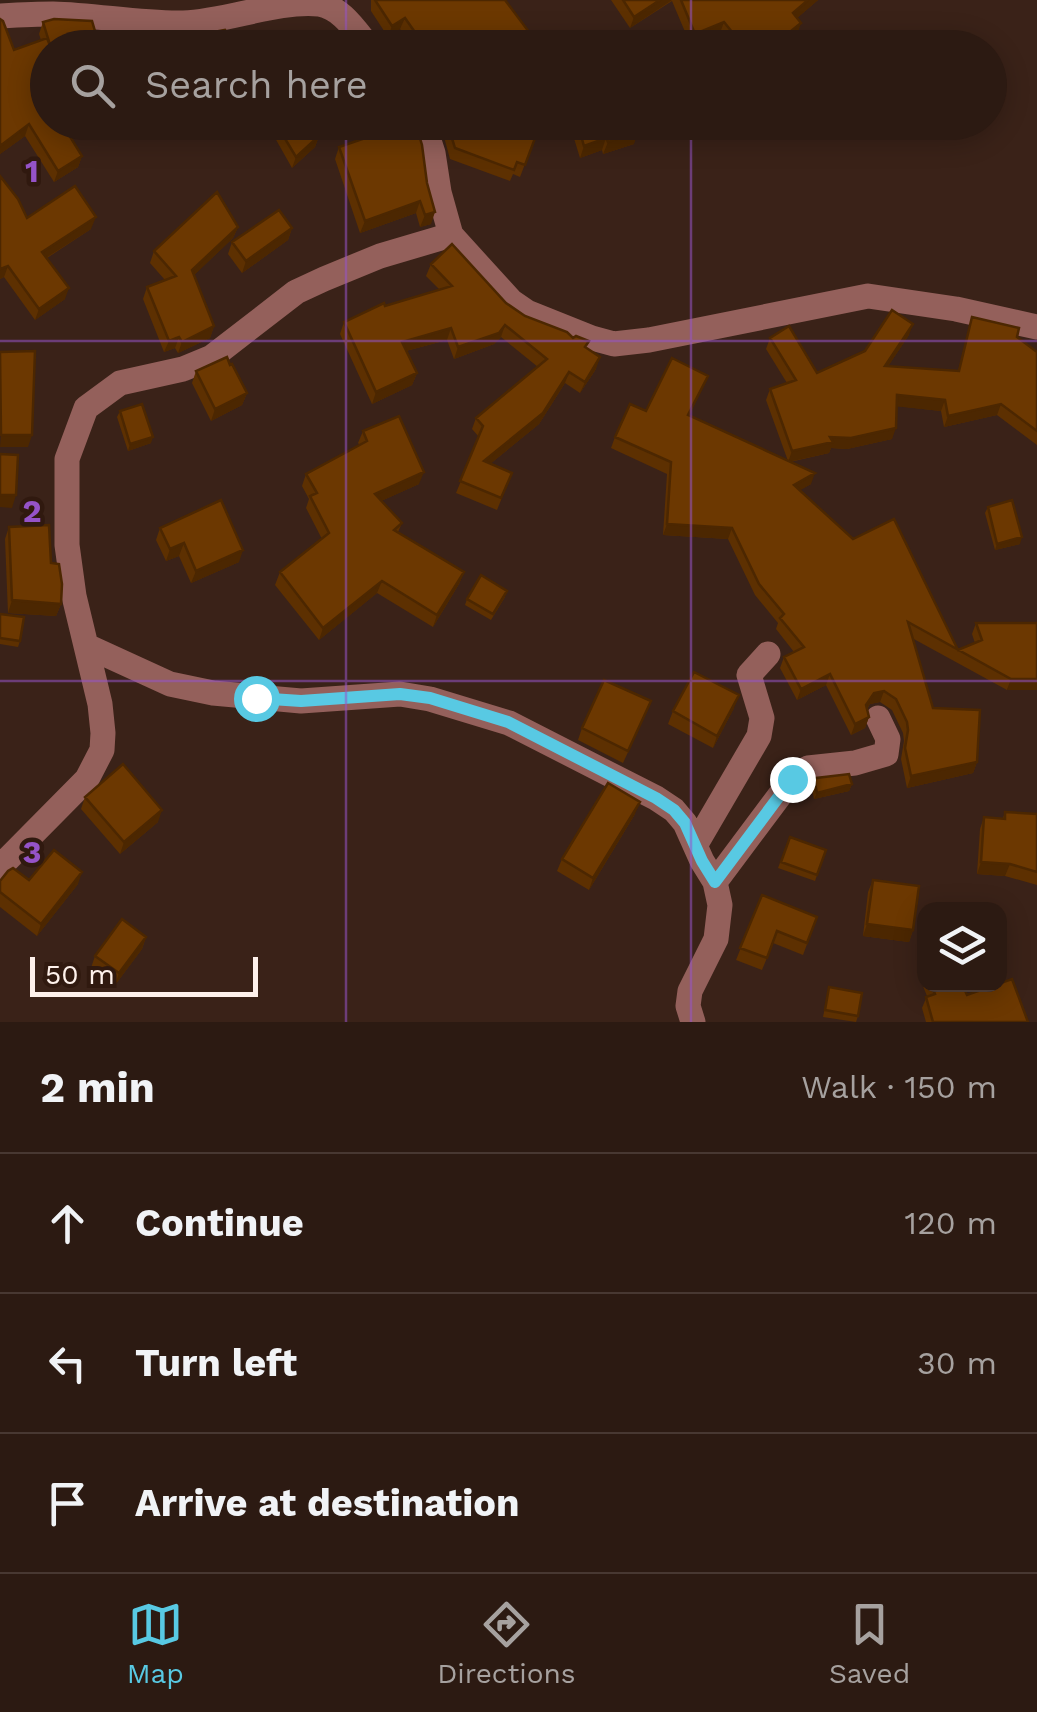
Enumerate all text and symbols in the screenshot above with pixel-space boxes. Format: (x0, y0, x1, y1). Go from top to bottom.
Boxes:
search box (30, 30, 1007, 140)
icon: search (65, 58, 120, 113)
text: Search here (145, 63, 368, 107)
text: 1 (25, 152, 39, 190)
text: 2 (22, 492, 42, 530)
route start (234, 676, 280, 722)
route end (770, 757, 816, 803)
text: 3 (23, 833, 41, 871)
map controls (917, 902, 1007, 992)
button: layers (917, 902, 1007, 992)
scale bar (30, 952, 258, 996)
text: 50 m (45, 958, 115, 991)
text: 2 min (40, 1063, 155, 1112)
text: Walk · 150 m (801, 1068, 997, 1106)
icon: ahead (40, 1196, 95, 1251)
text: Continue (135, 1201, 304, 1245)
text: 120 m (905, 1204, 997, 1242)
icon: left (40, 1336, 95, 1391)
text: Turn left (135, 1341, 297, 1385)
text: 30 m (917, 1344, 997, 1382)
icon: arrive (40, 1476, 95, 1531)
text: Arrive at destination (135, 1481, 520, 1525)
tab: Map (127, 1597, 184, 1690)
tab: Directions (437, 1597, 576, 1690)
tab: Saved (829, 1597, 910, 1690)

